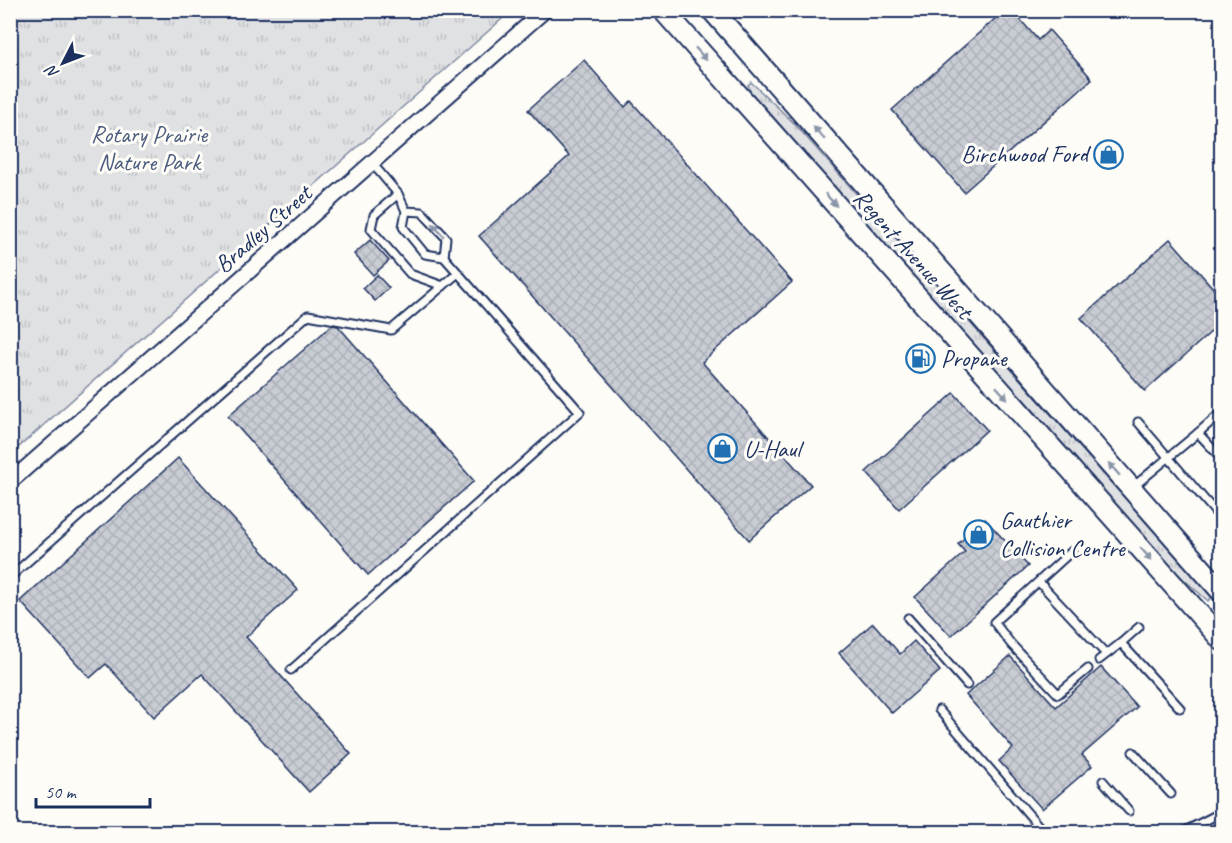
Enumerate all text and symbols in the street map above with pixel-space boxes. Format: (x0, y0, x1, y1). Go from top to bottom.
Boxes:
north arrow (33, 33, 93, 93)
one-way arrow (694, 46, 707, 61)
text: N (40, 60, 63, 83)
park label: Rotary Prairie Nature Park (91, 119, 209, 177)
one-way arrow (813, 125, 826, 141)
shop icon: Birchwood Ford (1093, 138, 1125, 170)
place label: Birchwood Ford (961, 139, 1092, 169)
street label: Bradley Street (208, 177, 319, 279)
street label: Regent Avenue West (847, 183, 980, 326)
one-way arrow (824, 192, 837, 207)
one-way arrow (432, 223, 445, 238)
fuel station icon: Propane (904, 342, 936, 374)
place label: Propane (941, 343, 1009, 373)
one-way arrow (995, 385, 1008, 400)
shop icon: U-Haul (707, 433, 739, 465)
place label: U-Haul (744, 434, 804, 464)
one-way arrow (1107, 462, 1121, 477)
place label: Gauthier Collision Centre (1000, 505, 1127, 563)
shop icon: Gauthier Collision Centre (963, 518, 995, 550)
one-way arrow (1139, 546, 1152, 561)
scale bar (36, 771, 150, 809)
text: 50 m (45, 781, 78, 803)

